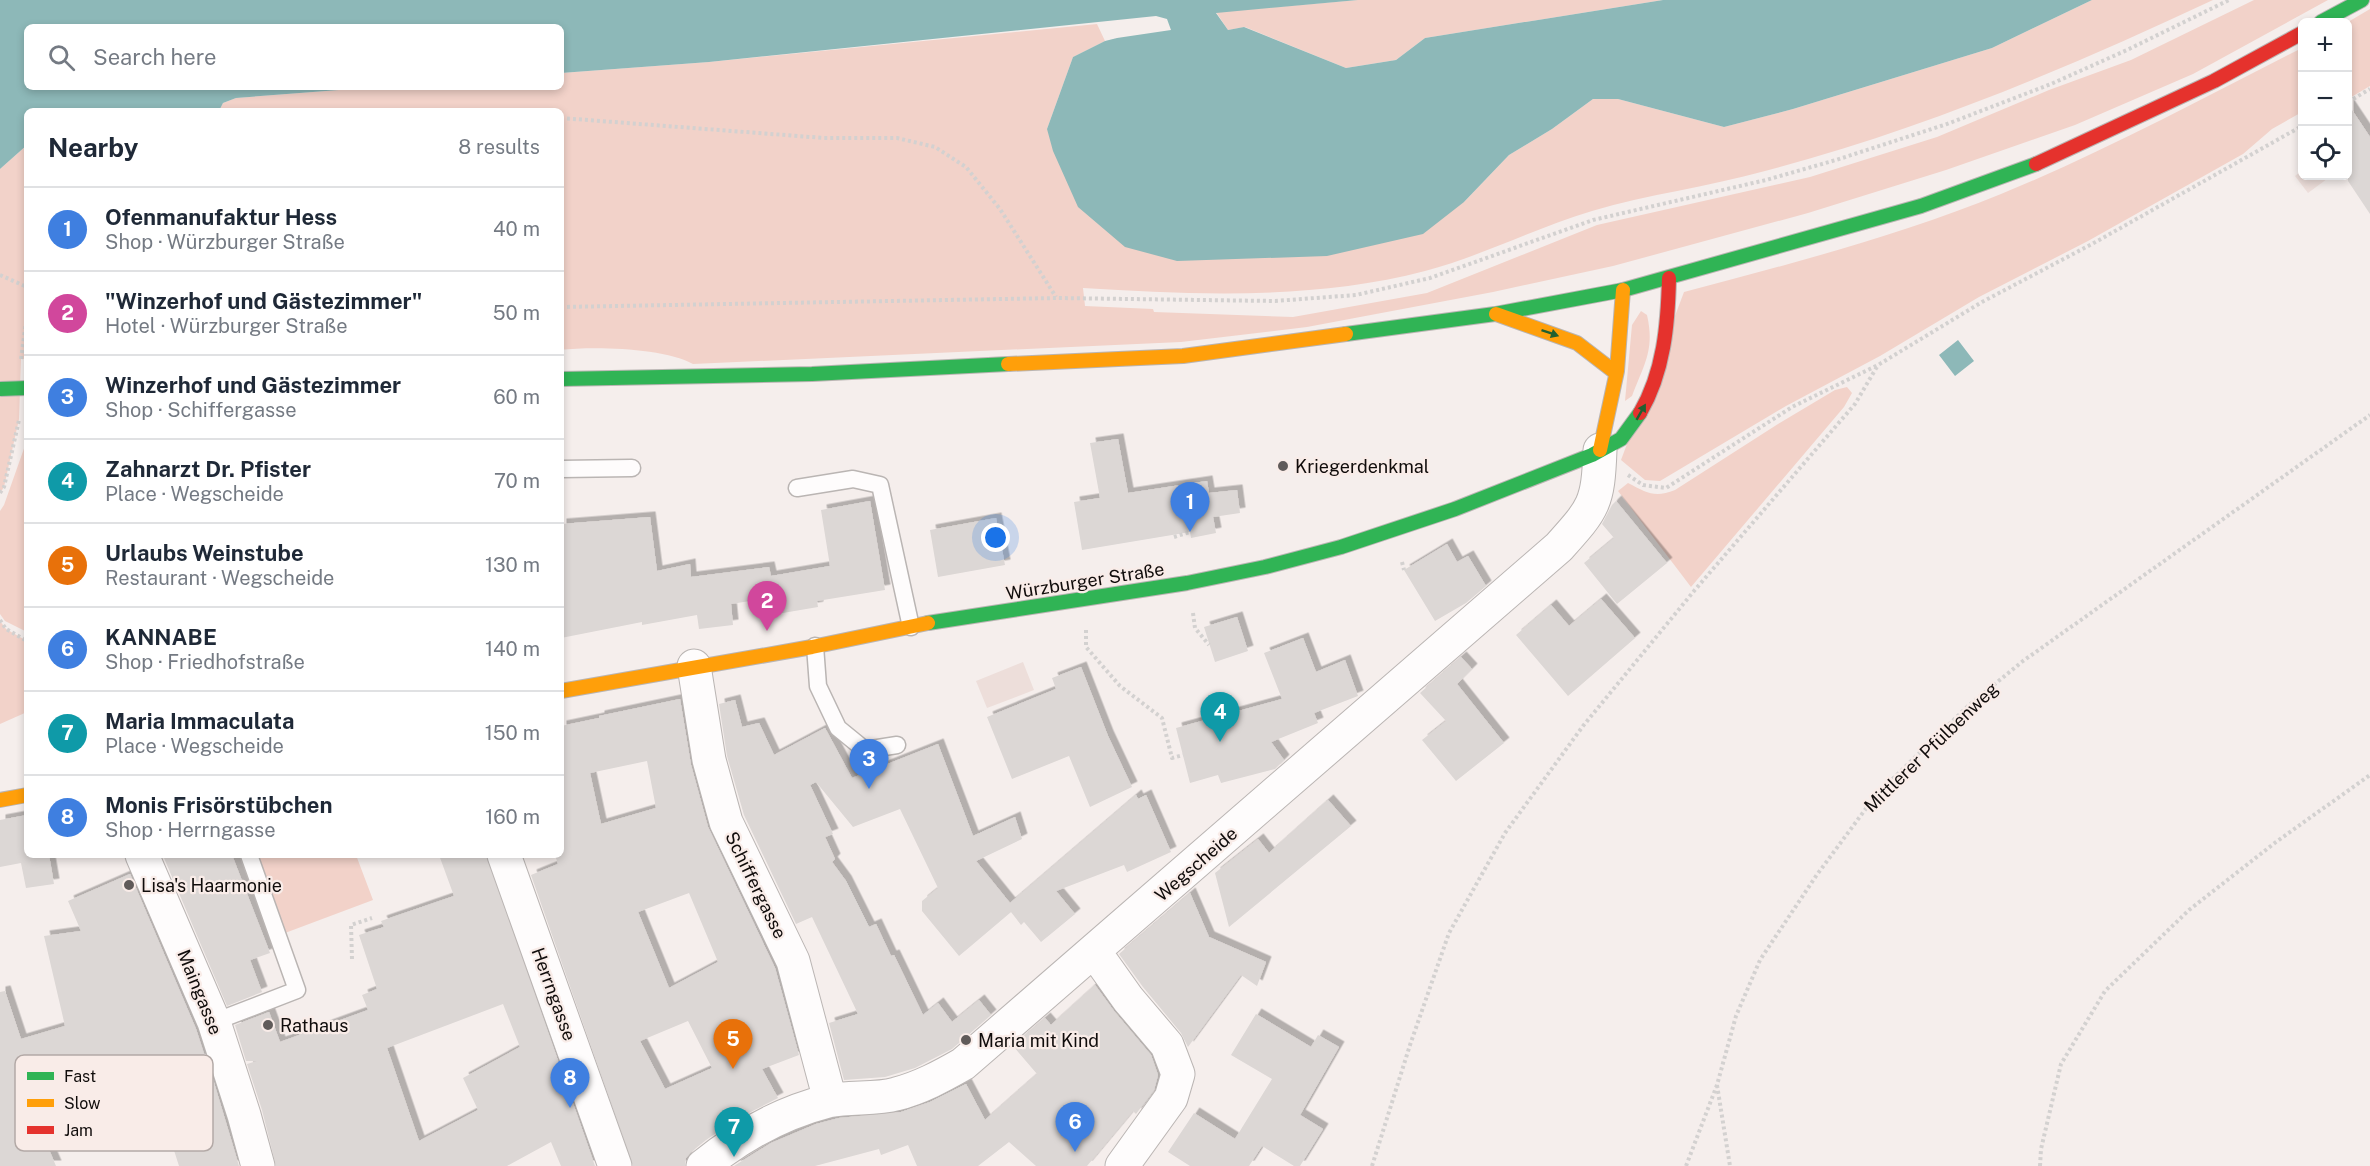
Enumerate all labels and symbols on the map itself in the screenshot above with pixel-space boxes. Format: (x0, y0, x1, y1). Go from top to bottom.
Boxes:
one-way arrow (1541, 329, 1559, 339)
one-way arrow (1636, 404, 1647, 420)
place label: Kriegerdenkmal (1295, 456, 1429, 477)
marker: Kriegerdenkmal (1276, 459, 1290, 473)
pin: 1 (1170, 482, 1210, 532)
your location (981, 523, 1010, 552)
street label: Würzburger Straße (1004, 558, 1166, 604)
pin: 2 (748, 582, 786, 631)
street label: Mittlerer Pfülbenweg (1860, 678, 2002, 816)
pin: 4 (1200, 692, 1240, 742)
pin: 3 (850, 740, 888, 789)
street label: Wegscheide (1151, 823, 1241, 905)
street label: Schiffergasse (721, 828, 791, 942)
place label: Lisa's Haarmonie (141, 875, 282, 896)
marker: Lisa's Haarmonie (122, 878, 136, 892)
street label: Herrngasse (527, 945, 581, 1043)
street label: Maingasse (173, 946, 227, 1038)
place label: Rathaus (280, 1015, 348, 1036)
marker: Rathaus (261, 1018, 275, 1032)
pin: 5 (714, 1020, 752, 1069)
place label: Maria mit Kind (978, 1030, 1099, 1051)
marker: Maria mit Kind (959, 1033, 973, 1047)
legend (15, 1055, 213, 1151)
pin: 8 (550, 1058, 590, 1108)
text: Fast (64, 1067, 96, 1086)
text: Slow (64, 1094, 101, 1113)
pin: 6 (1056, 1102, 1094, 1152)
pin: 7 (714, 1108, 754, 1157)
text: Jam (64, 1121, 93, 1140)

